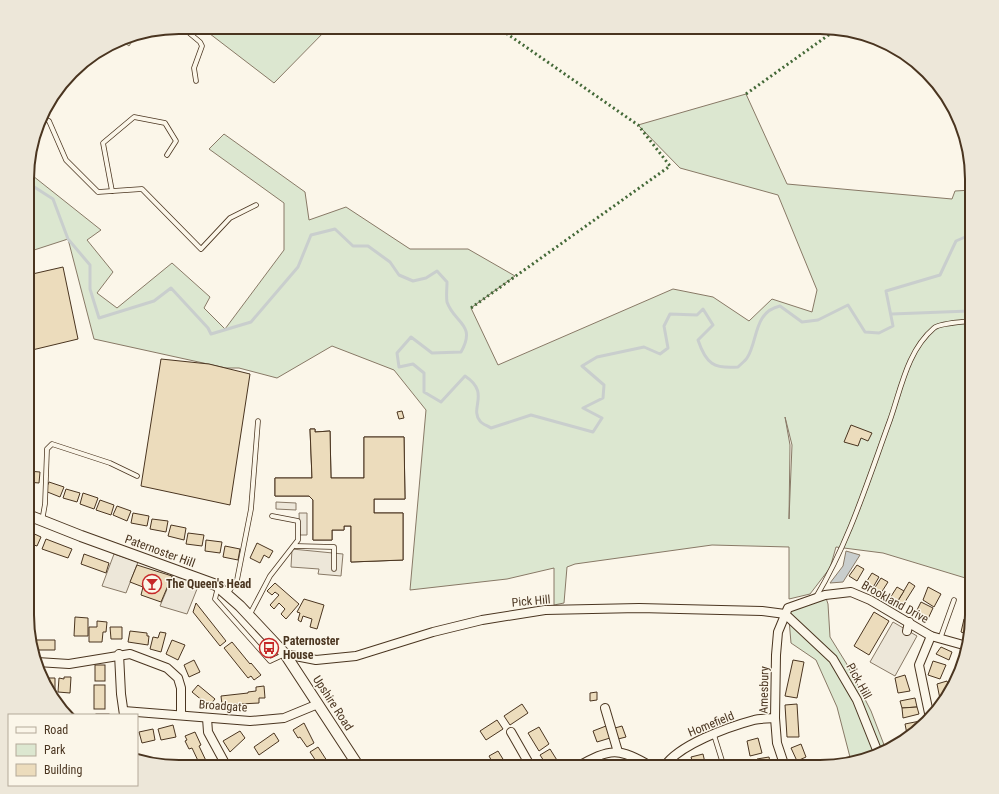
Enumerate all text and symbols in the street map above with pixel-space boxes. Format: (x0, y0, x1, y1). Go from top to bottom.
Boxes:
street label: Paternoster Hill (123, 532, 197, 570)
bar icon: The Queen's Head (141, 573, 163, 595)
place label: The Queen's Head (166, 577, 251, 591)
street label: Brookland Drive (859, 578, 931, 626)
street label: Pick Hill (511, 592, 551, 610)
place label: Paternoster House (283, 634, 340, 662)
bus stop icon: Paternoster House (258, 637, 280, 659)
street label: Pick Hill (843, 661, 875, 701)
street label: Amesbury (757, 666, 771, 714)
street label: Upshire Road (310, 673, 356, 733)
street label: Broadgate (198, 697, 248, 715)
street label: Homefield (686, 708, 736, 740)
legend (8, 714, 138, 786)
text: Road (44, 723, 68, 737)
text: Park (44, 743, 66, 757)
text: Building (44, 763, 82, 777)

